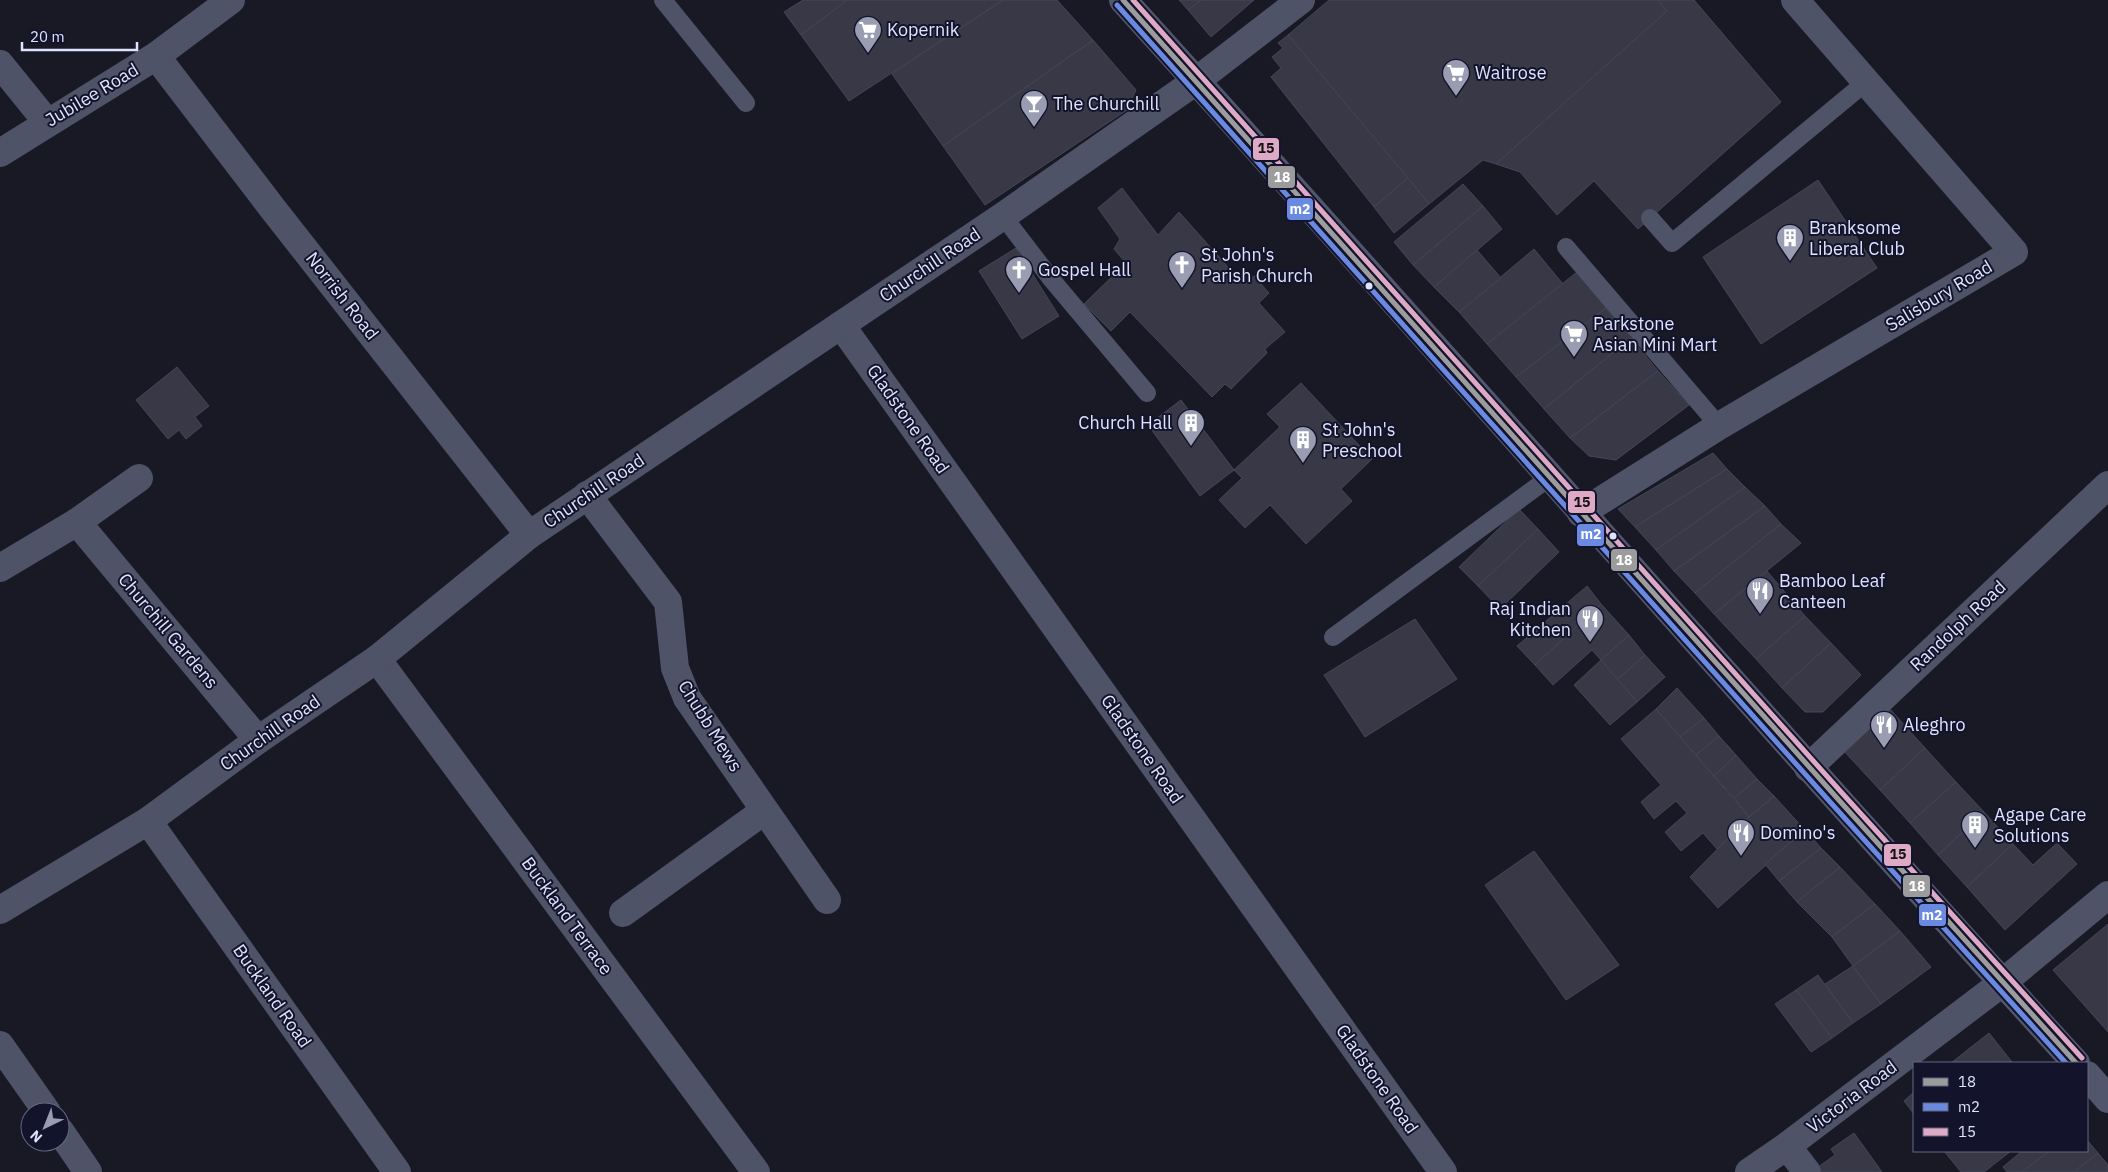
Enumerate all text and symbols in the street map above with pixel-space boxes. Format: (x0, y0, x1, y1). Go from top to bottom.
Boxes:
supermarket icon: Kopernik (853, 15, 883, 54)
place label: Kopernik (887, 18, 960, 41)
scale bar (22, 20, 138, 52)
text: 20 m (30, 27, 65, 46)
street label: Jubilee Road (41, 58, 143, 131)
supermarket icon: Waitrose (1441, 58, 1471, 97)
place label: Waitrose (1475, 61, 1547, 84)
bar icon: The Churchill (1019, 89, 1049, 128)
place label: The Churchill (1053, 92, 1159, 115)
line badge: 15 (1252, 137, 1280, 161)
text: 15 (1258, 139, 1274, 157)
line badge: 18 (1267, 165, 1296, 189)
text: 18 (1274, 168, 1290, 186)
line badge: m2 (1286, 197, 1314, 221)
text: m2 (1290, 200, 1310, 218)
place label: Branksome Liberal Club (1809, 216, 1905, 260)
street label: Churchill Road (875, 222, 985, 307)
building icon: Branksome Liberal Club (1775, 223, 1805, 262)
place label: St John's Parish Church (1201, 243, 1313, 287)
street label: Norrish Road (301, 247, 384, 344)
church icon: St John's Parish Church (1167, 250, 1197, 289)
church icon: Gospel Hall (1004, 255, 1034, 294)
street label: Salisbury Road (1881, 255, 1996, 336)
place label: Gospel Hall (1038, 258, 1131, 281)
unlabelled marker (1364, 281, 1374, 291)
place label: Parkstone Asian Mini Mart (1593, 312, 1717, 356)
supermarket icon: Parkstone Asian Mini Mart (1559, 319, 1589, 358)
street label: Gladstone Road (862, 360, 955, 478)
building icon: Church Hall (1176, 408, 1206, 447)
place label: Church Hall (1078, 411, 1172, 434)
place label: St John's Preschool (1322, 418, 1402, 462)
building icon: St John's Preschool (1288, 425, 1318, 464)
street label: Churchill Road (539, 448, 649, 533)
line badge: 15 (1567, 490, 1596, 514)
text: 15 (1574, 493, 1590, 511)
line badge: m2 (1576, 523, 1605, 547)
text: m2 (1581, 525, 1601, 543)
unlabelled marker (1608, 531, 1618, 541)
line badge: 18 (1610, 548, 1638, 572)
text: 18 (1616, 551, 1632, 569)
street label: Churchill Gardens (113, 568, 223, 693)
place label: Bamboo Leaf Canteen (1779, 569, 1885, 613)
street label: Randolph Road (1905, 575, 2010, 676)
restaurant icon: Bamboo Leaf Canteen (1745, 576, 1775, 615)
place label: Raj Indian Kitchen (1489, 597, 1571, 641)
restaurant icon: Raj Indian Kitchen (1575, 604, 1605, 643)
street label: Chubb Mews (673, 676, 748, 776)
street label: Churchill Road (215, 690, 324, 776)
street label: Gladstone Road (1096, 690, 1189, 808)
restaurant icon: Aleghro (1869, 710, 1899, 749)
place label: Aleghro (1903, 713, 1966, 736)
place label: Agape Care Solutions (1994, 803, 2086, 847)
building icon: Agape Care Solutions (1960, 810, 1990, 849)
restaurant icon: Domino's (1726, 818, 1756, 857)
place label: Domino's (1760, 821, 1835, 844)
line badge: 15 (1883, 843, 1912, 867)
text: 15 (1890, 845, 1906, 863)
street label: Buckland Terrace (517, 852, 618, 979)
line badge: 18 (1902, 874, 1931, 898)
text: 18 (1909, 877, 1925, 895)
line badge: m2 (1918, 903, 1947, 927)
text: m2 (1922, 906, 1942, 924)
street label: Buckland Road (228, 939, 317, 1052)
street label: Gladstone Road (1331, 1020, 1424, 1138)
street label: Victoria Road (1802, 1055, 1901, 1138)
legend (1913, 1062, 2088, 1152)
text: 18 (1958, 1072, 1976, 1091)
text: m2 (1958, 1097, 1980, 1116)
north arrow (20, 1102, 70, 1152)
text: 15 (1958, 1122, 1976, 1141)
text: N (26, 1126, 46, 1147)

